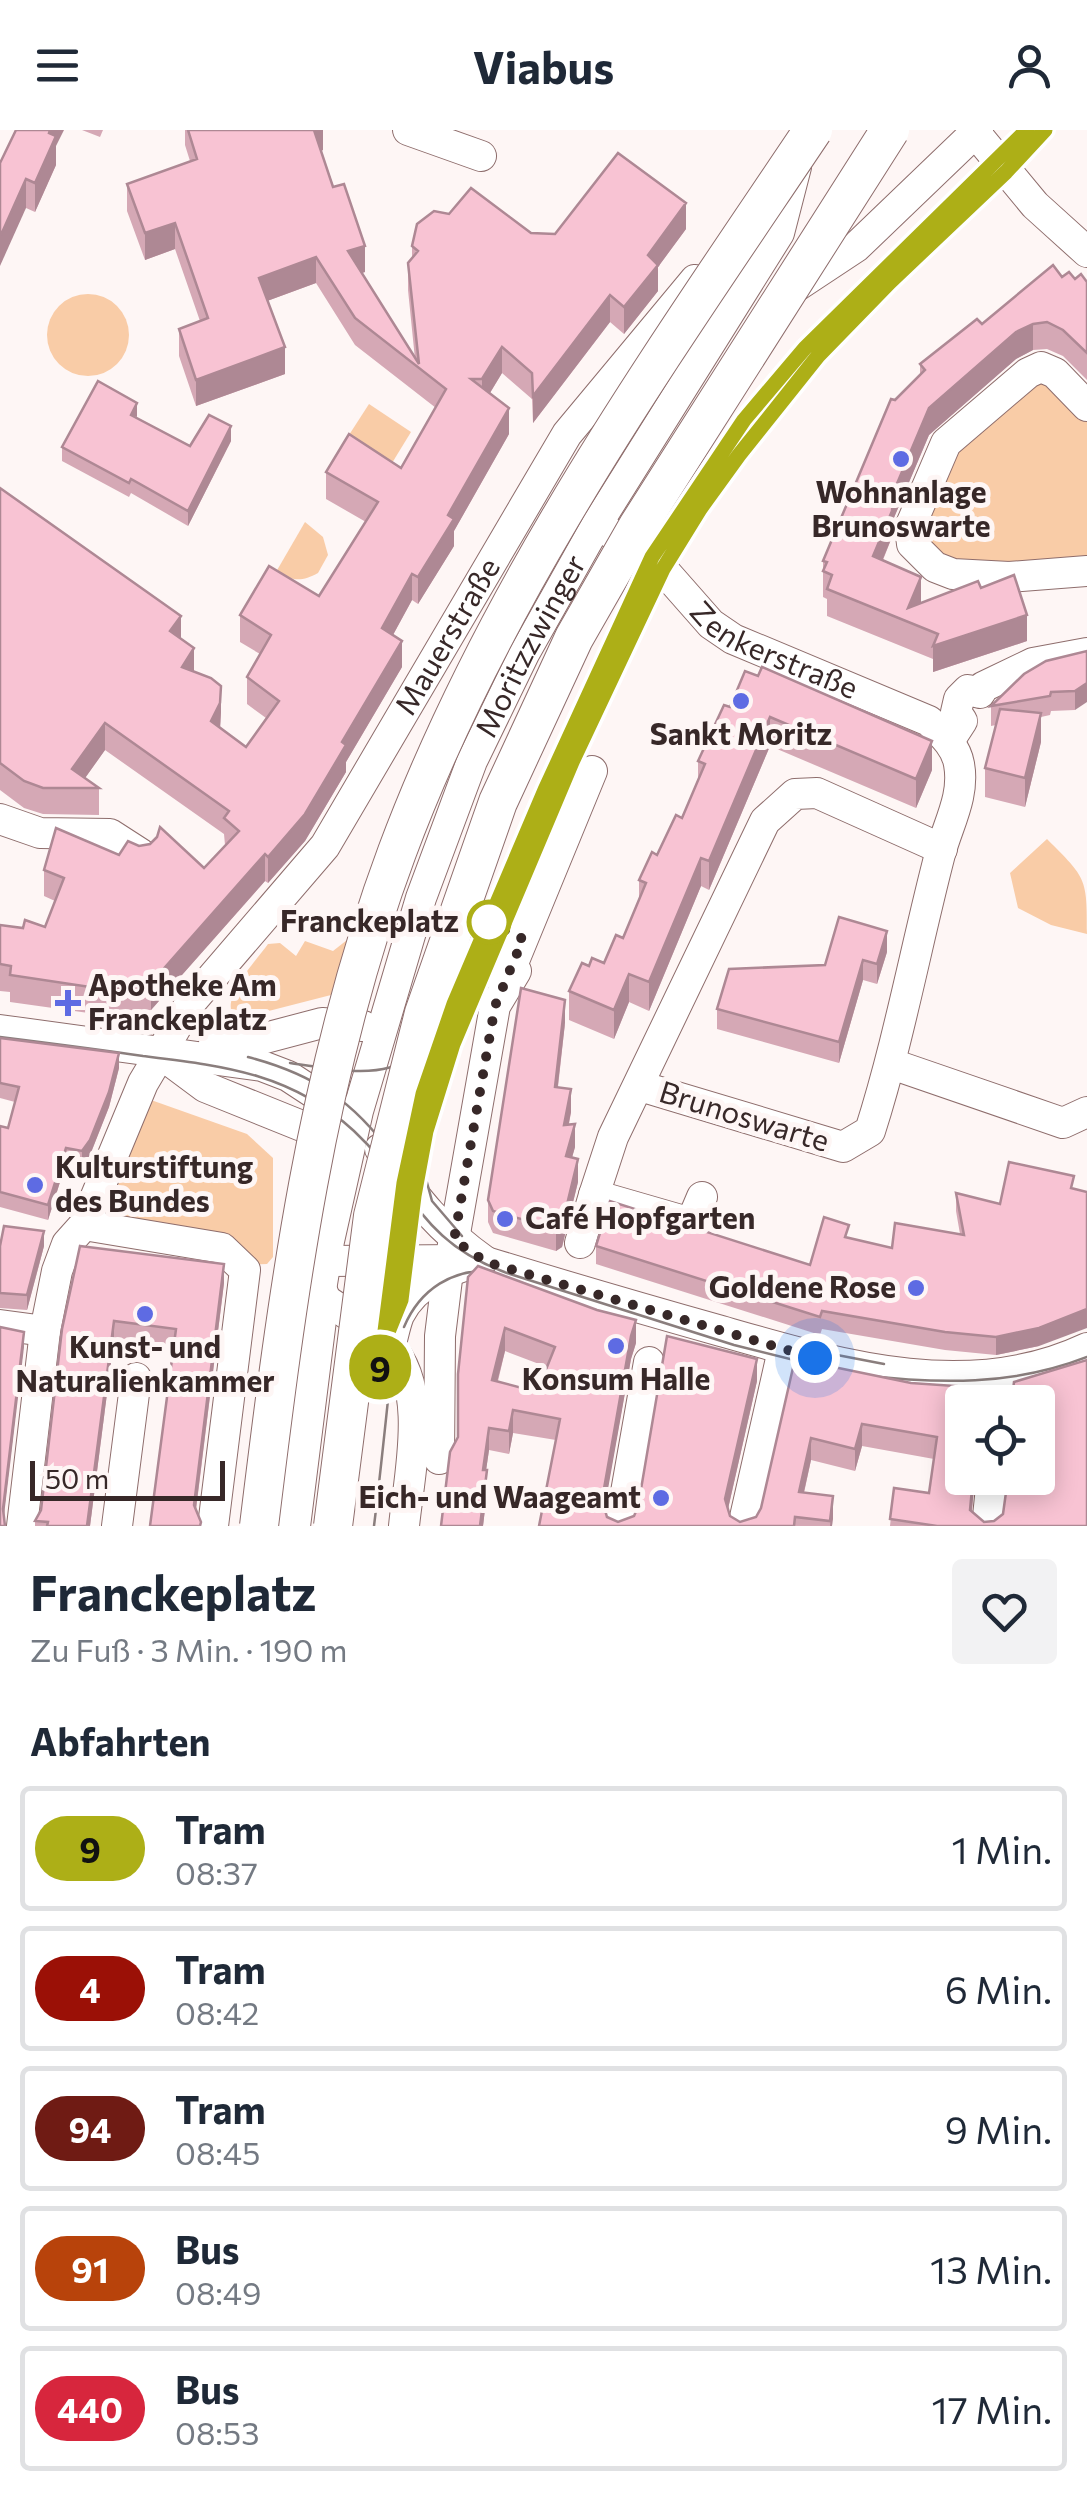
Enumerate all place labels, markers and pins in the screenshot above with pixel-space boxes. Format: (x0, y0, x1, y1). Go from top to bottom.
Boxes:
marker: Wohnanlage Brunoswarte (890, 448, 912, 470)
place label: Wohnanlage Brunoswarte (811, 472, 991, 543)
marker: Sankt Moritz (730, 690, 752, 712)
place label: Sankt Moritz (650, 714, 832, 751)
place label: Franckeplatz (280, 901, 459, 938)
marker: Franckeplatz (468, 901, 510, 943)
place label: Apotheke Am Franckeplatz (88, 965, 277, 1036)
marker: Apotheke Am Franckeplatz (57, 992, 79, 1014)
place label: Kulturstiftung des Bundes (55, 1147, 253, 1218)
marker: Kulturstiftung des Bundes (24, 1174, 46, 1196)
place label: Café Hopfgarten (525, 1198, 755, 1235)
marker: Café Hopfgarten (494, 1208, 516, 1230)
place label: Goldene Rose (709, 1267, 896, 1304)
marker: Goldene Rose (905, 1277, 927, 1299)
marker: Kunst- und Naturalienkammer (134, 1303, 156, 1325)
place label: Kunst- und Naturalienkammer (15, 1327, 275, 1398)
marker: Konsum Halle (605, 1335, 627, 1357)
place label: Konsum Halle (522, 1359, 710, 1396)
place label: Eich- und Waageamt (359, 1477, 641, 1514)
marker: Eich- und Waageamt (650, 1487, 672, 1509)

